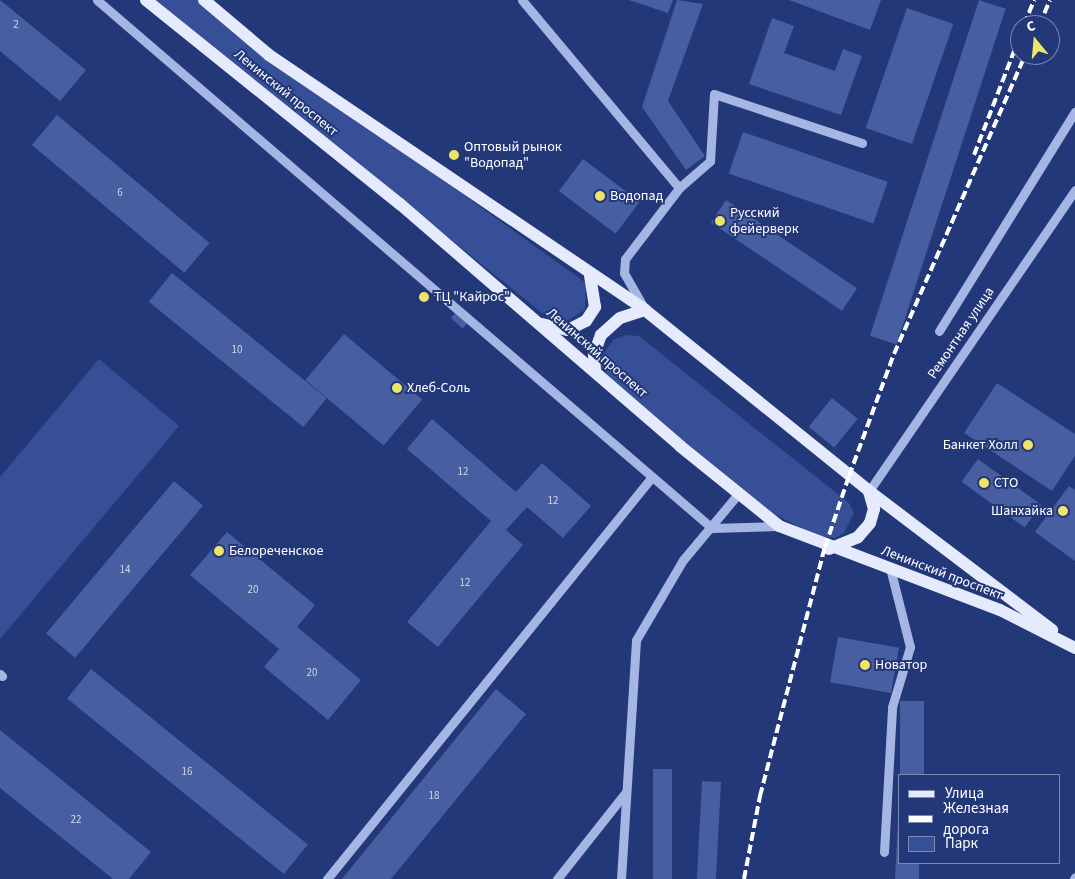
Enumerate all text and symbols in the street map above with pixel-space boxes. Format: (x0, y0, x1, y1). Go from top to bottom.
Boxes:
north arrow (1010, 15, 1060, 65)
text: С (1024, 16, 1038, 37)
house number: 2 (13, 18, 19, 32)
street label: Ленинский проспект (231, 46, 341, 140)
place label: Оптовый рынок "Водопад" (464, 139, 562, 172)
marker: Оптовый рынок "Водопад" (448, 149, 460, 161)
house number: 6 (117, 186, 123, 200)
place label: Водопад (610, 188, 663, 204)
marker: Водопад (594, 190, 606, 202)
place label: Русский фейерверк (730, 205, 799, 238)
marker: Русский фейерверк (714, 215, 726, 227)
street label: Ремонтная улица (924, 284, 998, 382)
place label: ТЦ "Кайрос" (434, 289, 510, 305)
marker: ТЦ "Кайрос" (418, 291, 430, 303)
street label: Ленинский проспект (543, 304, 651, 402)
house number: 10 (232, 343, 242, 357)
place label: Хлеб-Соль (407, 380, 470, 396)
marker: Хлеб-Соль (391, 382, 403, 394)
place label: Банкет Холл (943, 437, 1018, 453)
marker: Банкет Холл (1022, 439, 1034, 451)
house number: 12 (458, 465, 468, 479)
place label: СТО (994, 475, 1018, 491)
marker: СТО (978, 477, 990, 489)
house number: 12 (548, 494, 558, 508)
place label: Шанхайка (991, 503, 1053, 519)
marker: Шанхайка (1057, 505, 1069, 517)
street label: Ленинский проспект (879, 542, 1005, 604)
place label: Белореченское (229, 543, 323, 559)
marker: Белореченское (213, 545, 225, 557)
house number: 14 (120, 563, 130, 577)
house number: 12 (460, 576, 470, 590)
house number: 20 (248, 583, 258, 597)
place label: Новатор (875, 657, 927, 673)
marker: Новатор (859, 659, 871, 671)
house number: 20 (307, 666, 317, 680)
house number: 16 (182, 765, 192, 779)
legend (898, 774, 1060, 864)
text: Улица (945, 783, 984, 804)
house number: 18 (429, 789, 439, 803)
text: Железная дорога (943, 798, 1009, 840)
house number: 22 (71, 813, 81, 827)
text: Парк (945, 833, 978, 854)

